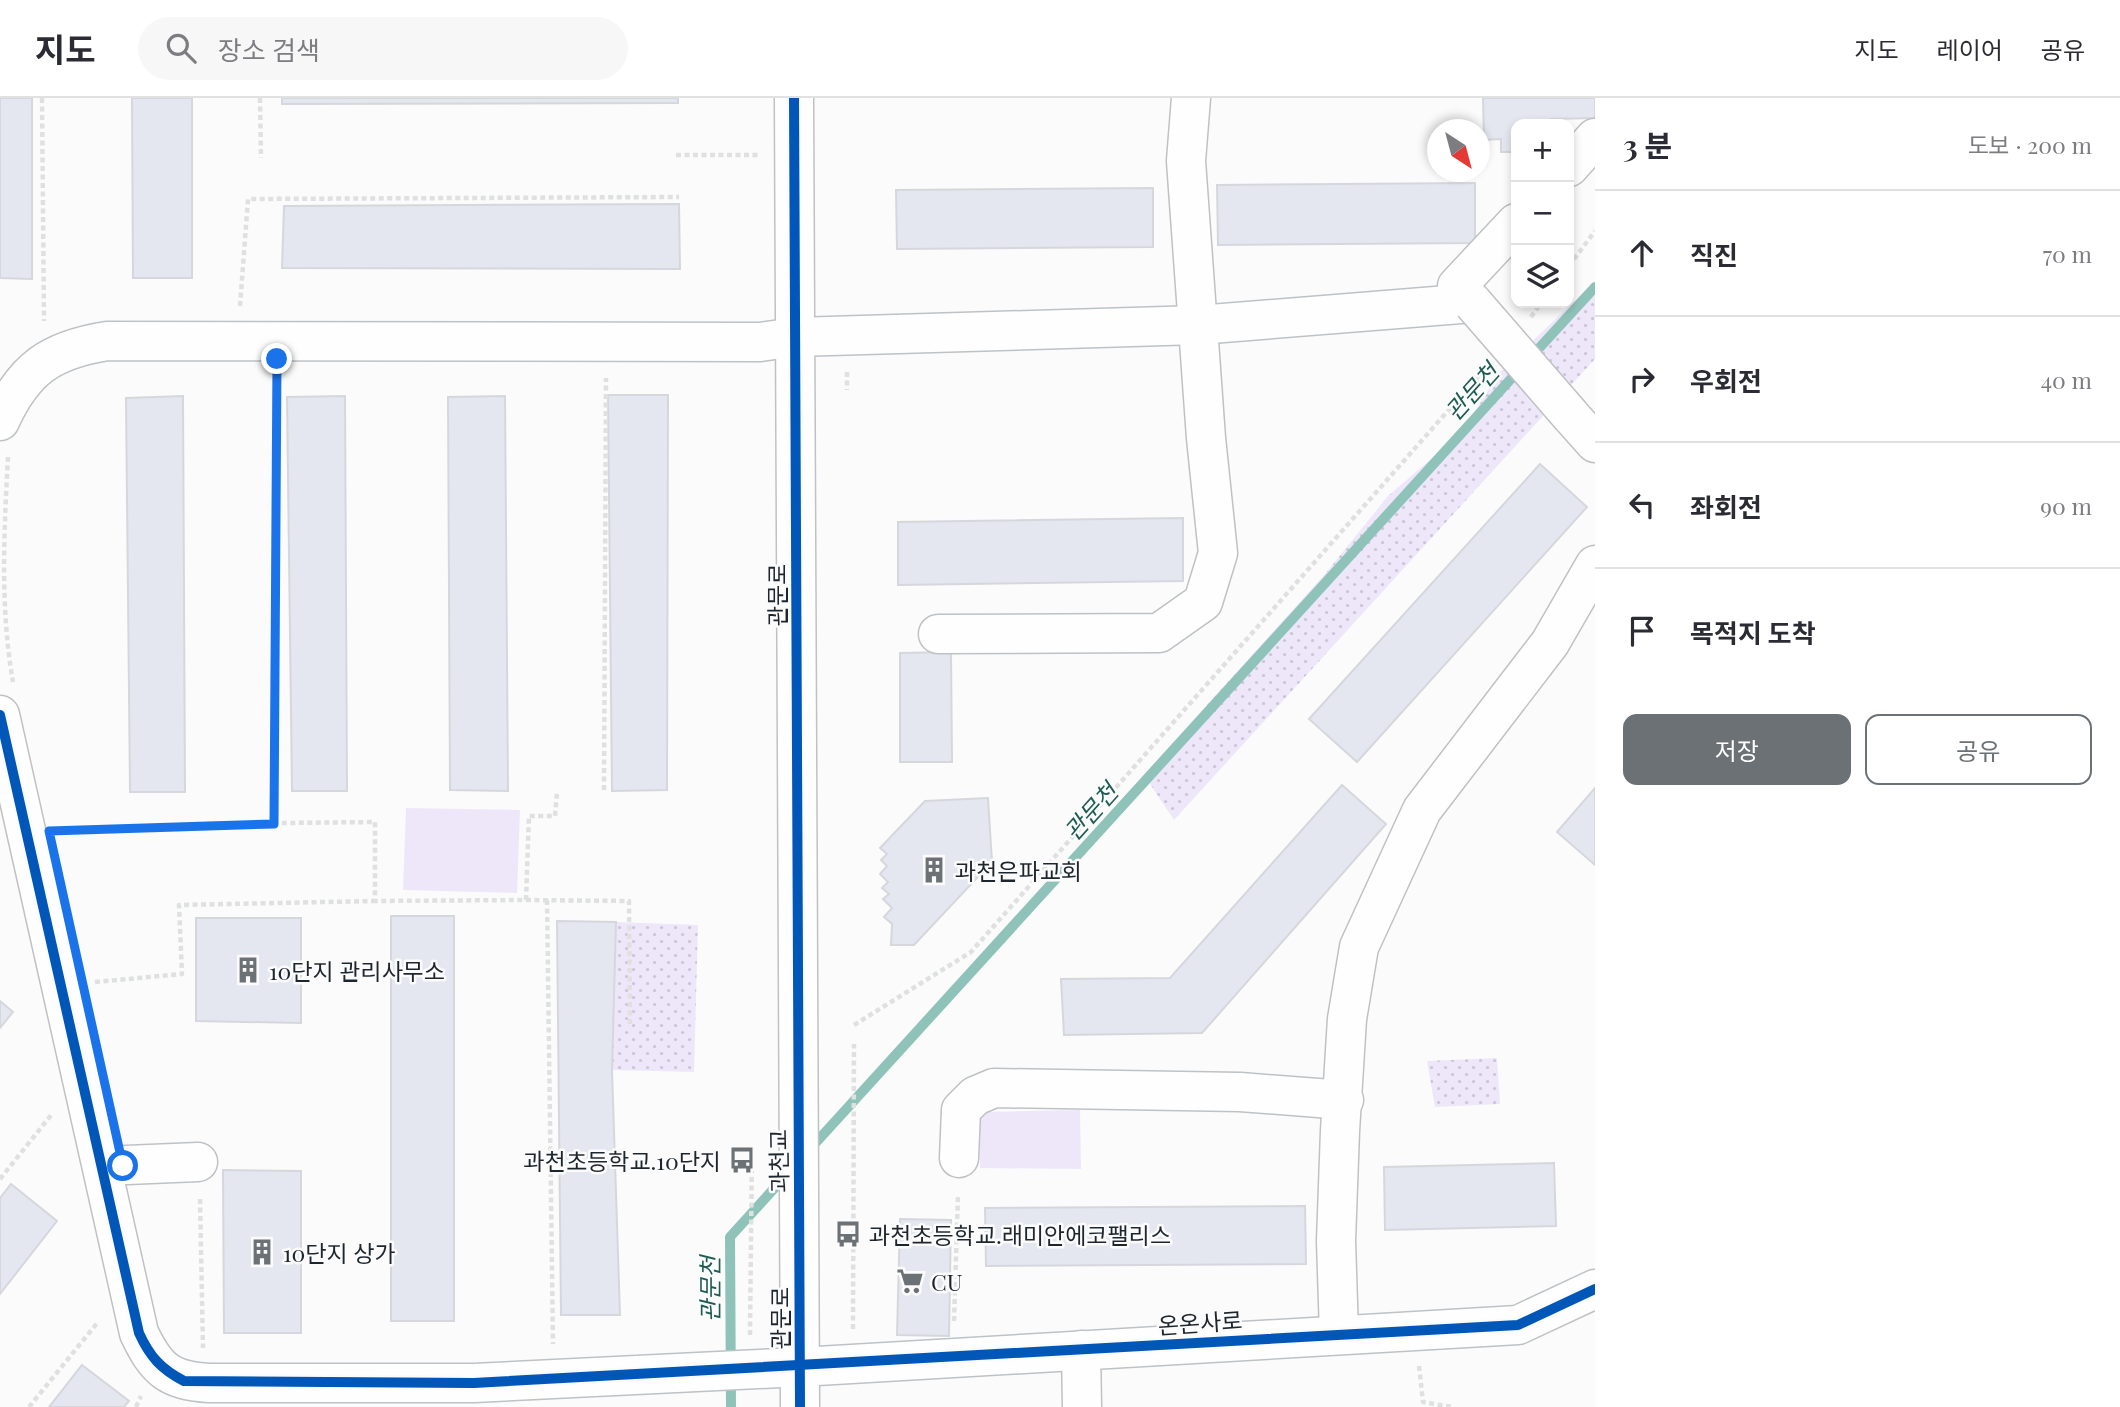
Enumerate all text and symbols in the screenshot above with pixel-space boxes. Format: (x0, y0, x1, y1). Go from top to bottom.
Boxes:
search box (138, 17, 628, 80)
text: 지도 (35, 26, 96, 70)
icon: search (162, 29, 200, 67)
text: 장소 검색 (218, 32, 320, 67)
text: 지도 (1854, 33, 1899, 65)
text: 레이어 (1937, 33, 2003, 65)
text: 공유 (2041, 33, 2085, 65)
north arrow (1427, 119, 1490, 182)
map controls (1511, 119, 1574, 308)
button: + (1511, 119, 1574, 182)
text: 3 분 (1623, 125, 1672, 165)
text: 도보 · 200 m (1967, 129, 2092, 160)
button: − (1511, 182, 1574, 245)
icon: ahead (1623, 234, 1661, 272)
text: 직진 (1690, 237, 1738, 272)
text: 70 m (2043, 238, 2092, 269)
button: layers (1511, 245, 1574, 308)
route end (261, 343, 292, 374)
water label: 관문천 (1437, 354, 1507, 426)
icon: right (1623, 360, 1661, 398)
text: 우회전 (1690, 363, 1762, 398)
text: 40 m (2041, 364, 2092, 395)
icon: left (1623, 486, 1661, 524)
text: 좌회전 (1690, 489, 1762, 524)
text: 90 m (2040, 490, 2092, 521)
street label: 관문로 (761, 563, 792, 627)
icon: arrive (1623, 612, 1661, 650)
text: 목적지 도착 (1690, 615, 1816, 650)
button: 저장 (1623, 714, 1851, 785)
button: 공유 (1865, 714, 2092, 785)
water label: 관문천 (1056, 774, 1126, 846)
building icon: 과천은파교회 (919, 855, 949, 885)
place label: 과천은파교회 (955, 855, 1082, 886)
building icon: 10단지 관리사무소 (233, 955, 263, 985)
place label: 10단지 관리사무소 (269, 955, 445, 986)
street label: 과천교 (762, 1129, 794, 1193)
place label: 과천초등학교.10단지 (524, 1145, 721, 1176)
bus stop icon: 과천초등학교.10단지 (727, 1145, 757, 1175)
route start (107, 1150, 138, 1181)
bus stop icon: 과천초등학교.래미안에코팰리스 (833, 1219, 863, 1249)
place label: 과천초등학교.래미안에코팰리스 (869, 1219, 1171, 1250)
building icon: 10단지 상가 (247, 1237, 277, 1267)
place label: 10단지 상가 (283, 1237, 396, 1268)
water label: 관문천 (693, 1253, 725, 1322)
supermarket icon: CU (895, 1266, 925, 1296)
place label: CU (931, 1266, 963, 1297)
street label: 관문로 (764, 1286, 795, 1350)
street label: 온온사로 (1157, 1304, 1243, 1340)

